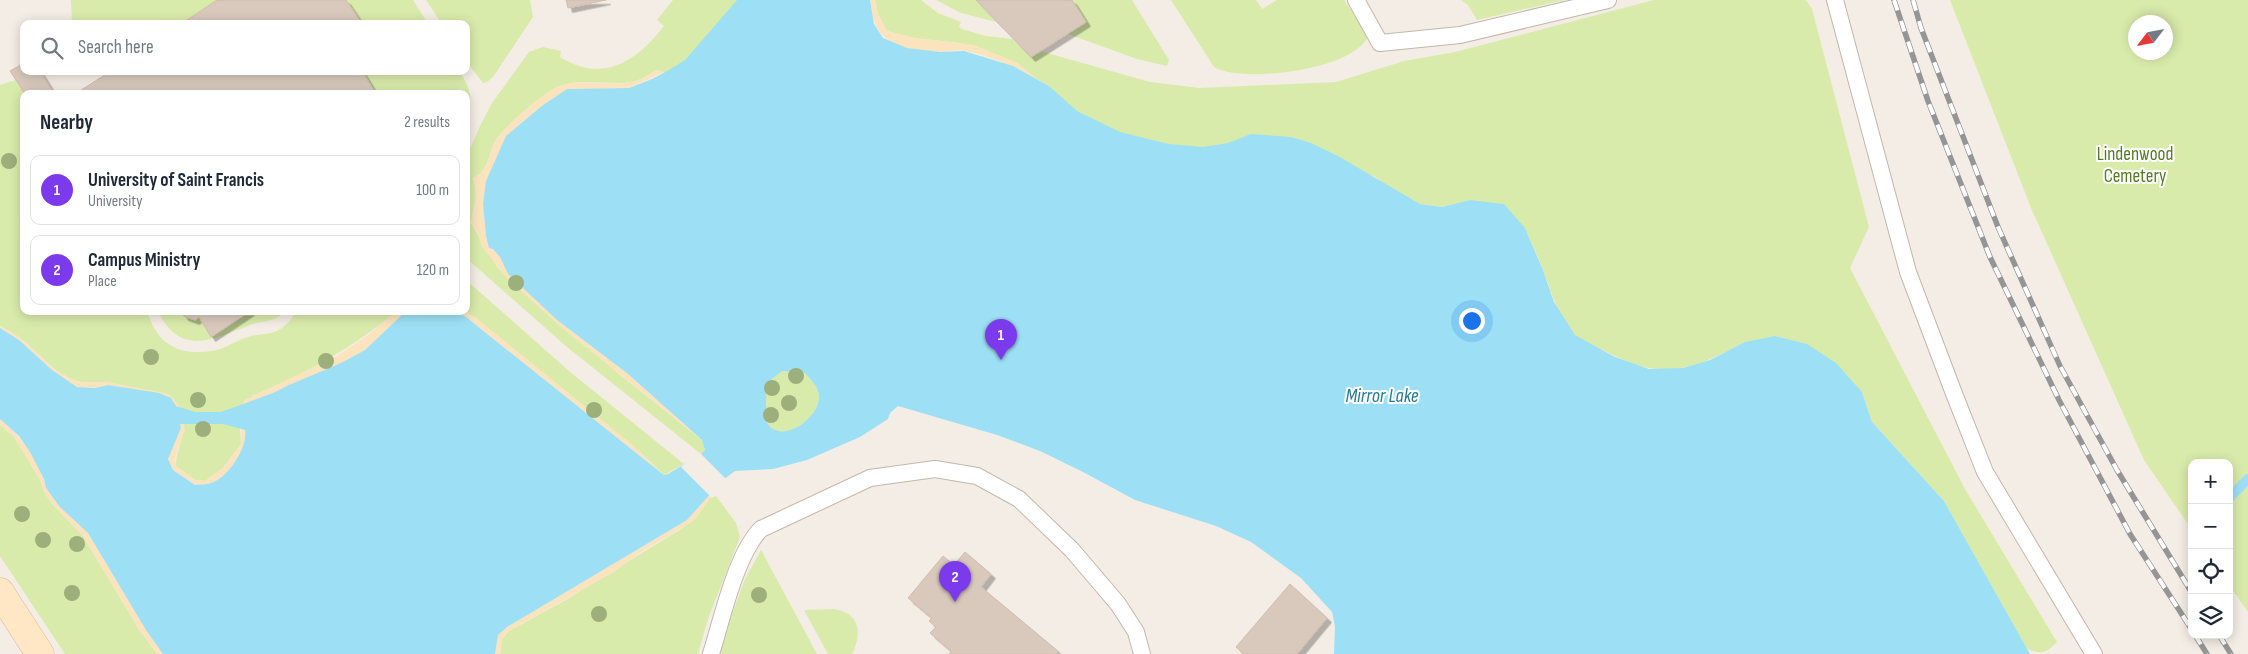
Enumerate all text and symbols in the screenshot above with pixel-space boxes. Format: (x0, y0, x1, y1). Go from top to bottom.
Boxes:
north arrow (2128, 15, 2173, 60)
search box (20, 20, 470, 75)
icon: search (38, 34, 66, 62)
text: Search here (78, 36, 154, 59)
text: Nearby (40, 110, 93, 135)
text: 2 results (404, 113, 450, 132)
park label: Lindenwood Cemetery (2097, 143, 2173, 188)
text: University of Saint Francis (88, 169, 264, 192)
text: 1 (54, 181, 60, 200)
text: 100 m (416, 181, 449, 200)
text: University (88, 192, 142, 211)
text: Campus Ministry (88, 249, 200, 272)
text: 2 (53, 261, 61, 280)
text: 120 m (417, 261, 449, 280)
text: Place (88, 272, 117, 291)
your location (1459, 308, 1485, 334)
pin: 1 (985, 319, 1017, 360)
water label: Mirror Lake (1345, 384, 1419, 408)
map controls (2188, 459, 2233, 639)
button: + (2188, 459, 2233, 504)
button: − (2188, 504, 2233, 549)
button: locate (2188, 549, 2233, 594)
pin: 2 (939, 561, 971, 602)
button: layers (2188, 594, 2233, 639)

